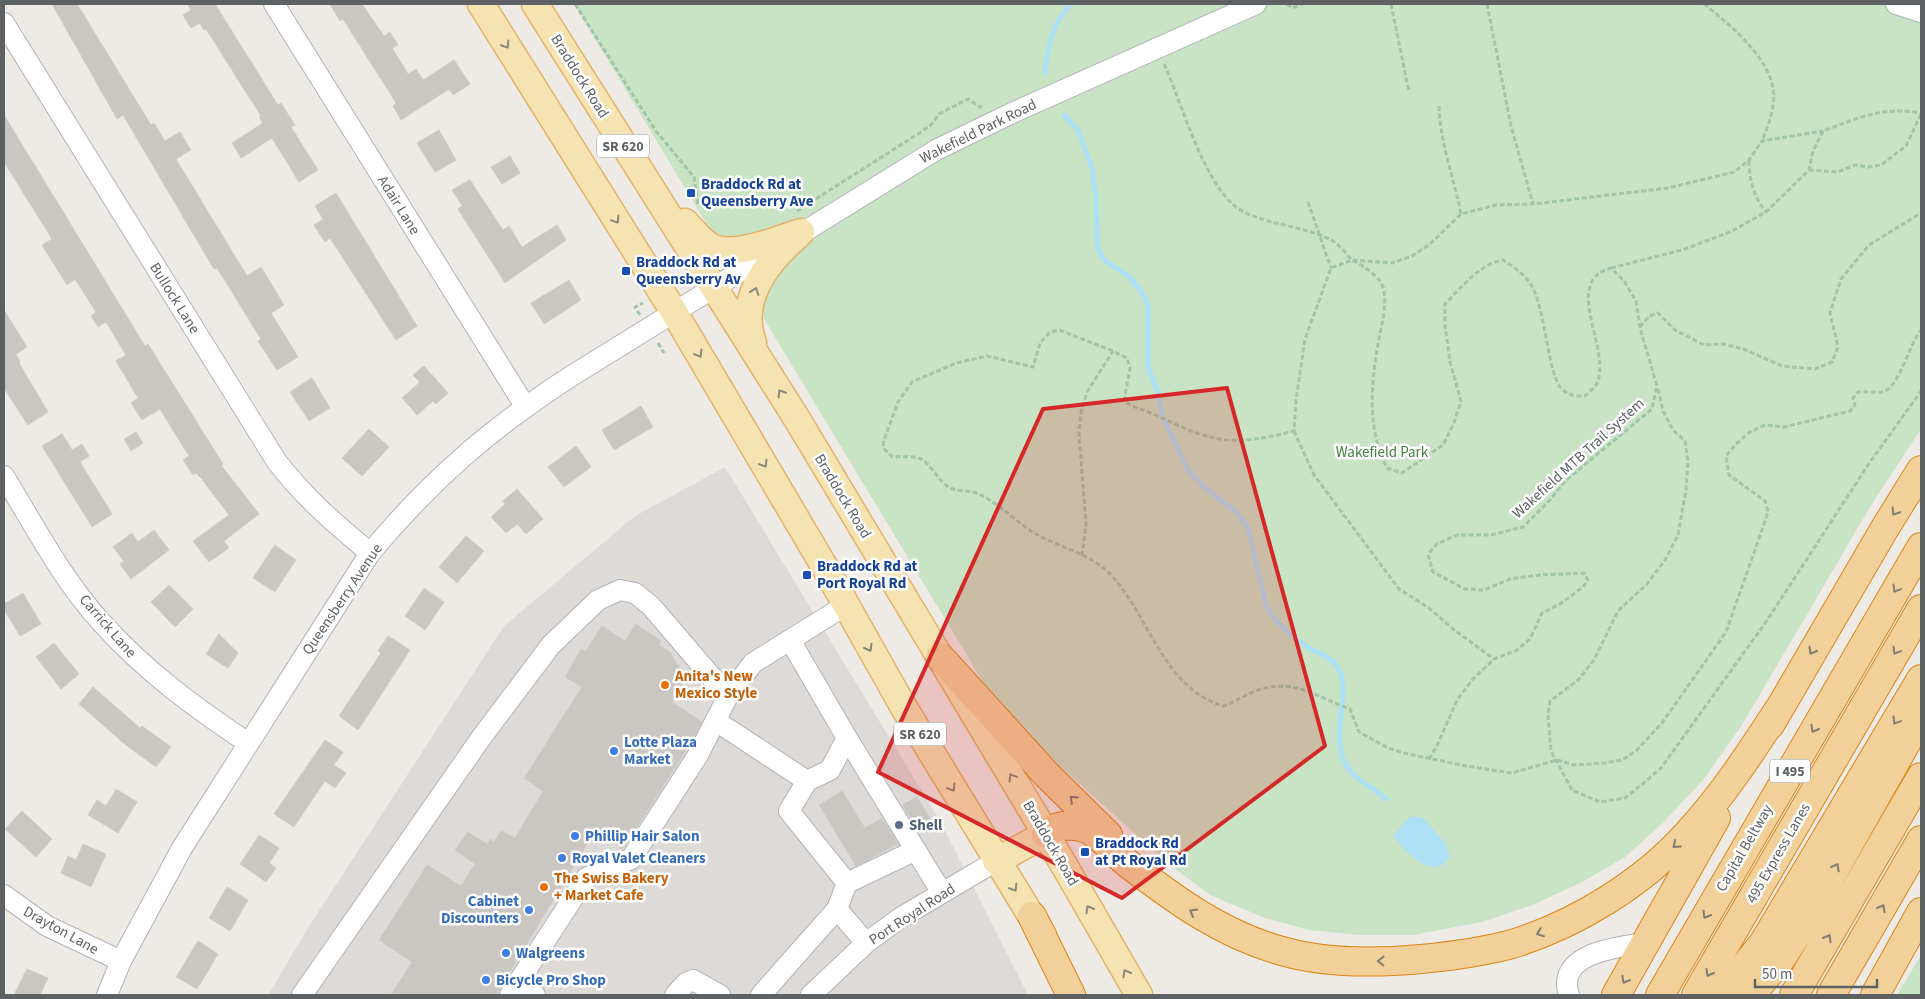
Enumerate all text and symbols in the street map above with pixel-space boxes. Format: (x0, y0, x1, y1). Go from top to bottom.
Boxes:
street label: Braddock Road (545, 30, 614, 122)
one-way arrow (500, 40, 510, 49)
street label: Wakefield Park Road (916, 94, 1040, 169)
road number: SR 620 (597, 134, 649, 158)
street label: Adair Lane (372, 172, 425, 239)
place label: Braddock Rd at Queensberry Ave (701, 174, 814, 212)
marker: Braddock Rd at Queensberry Ave (685, 187, 697, 199)
one-way arrow (610, 214, 620, 223)
place label: Braddock Rd at Queensberry Av (636, 252, 741, 290)
street label: Bullock Lane (144, 259, 205, 338)
marker: Braddock Rd at Queensberry Av (620, 265, 632, 277)
one-way arrow (749, 287, 759, 296)
one-way arrow (692, 348, 702, 357)
one-way arrow (778, 389, 787, 398)
street label: Wakefield MTB Trail System (1508, 393, 1649, 523)
park label: Wakefield Park (1336, 442, 1429, 463)
street label: Braddock Road (809, 450, 876, 543)
one-way arrow (757, 458, 767, 467)
one-way arrow (1892, 506, 1901, 515)
street label: Queensberry Avenue (297, 539, 388, 659)
place label: Braddock Rd at Port Royal Rd (817, 556, 918, 594)
marker: Braddock Rd at Port Royal Rd (801, 569, 813, 581)
one-way arrow (1893, 583, 1903, 592)
street label: Carrick Lane (74, 590, 141, 663)
one-way arrow (863, 643, 873, 652)
one-way arrow (1892, 645, 1902, 654)
one-way arrow (1808, 646, 1818, 655)
place label: Anita's New Mexico Style (674, 666, 758, 704)
marker: Anita's New Mexico Style (659, 679, 671, 691)
one-way arrow (1893, 715, 1903, 724)
road number: SR 620 (894, 722, 946, 746)
one-way arrow (1810, 724, 1820, 733)
place label: Lotte Plaza Market (624, 732, 697, 770)
marker: Lotte Plaza Market (608, 745, 620, 757)
road number: I 495 (1770, 759, 1810, 782)
one-way arrow (1008, 773, 1018, 782)
one-way arrow (946, 782, 956, 791)
one-way arrow (1069, 796, 1078, 805)
street label: Braddock Road (1018, 797, 1084, 890)
street label: 495 Express Lanes (1741, 799, 1816, 907)
street label: Capital Beltway (1711, 801, 1778, 896)
place label: Shell (909, 815, 943, 836)
marker: Shell (893, 819, 905, 831)
place label: Phillip Hair Salon (585, 826, 700, 847)
marker: Phillip Hair Salon (569, 830, 581, 842)
place label: Braddock Rd at Pt Royal Rd (1095, 833, 1187, 871)
one-way arrow (1672, 839, 1681, 848)
marker: Braddock Rd at Pt Royal Rd (1079, 846, 1091, 858)
place label: Royal Valet Cleaners (572, 848, 706, 869)
marker: Royal Valet Cleaners (556, 852, 568, 864)
one-way arrow (1829, 863, 1839, 872)
place label: The Swiss Bakery + Market Cafe (554, 868, 669, 906)
street label: Port Royal Road (865, 879, 960, 950)
marker: The Swiss Bakery + Market Cafe (538, 881, 550, 893)
one-way arrow (1008, 883, 1018, 892)
place label: Cabinet Discounters (441, 891, 519, 929)
street label: Drayton Lane (19, 901, 102, 960)
marker: Cabinet Discounters (523, 904, 535, 916)
one-way arrow (1876, 904, 1886, 913)
one-way arrow (1086, 905, 1096, 914)
one-way arrow (1190, 908, 1199, 918)
one-way arrow (1702, 909, 1712, 918)
one-way arrow (1536, 926, 1545, 937)
one-way arrow (1821, 935, 1831, 944)
place label: Walgreens (516, 943, 585, 964)
marker: Walgreens (500, 947, 512, 959)
one-way arrow (1377, 956, 1385, 966)
scale bar (1755, 956, 1878, 988)
text: 50 m (1762, 964, 1792, 985)
one-way arrow (1705, 967, 1715, 976)
one-way arrow (1123, 969, 1133, 978)
place label: Bicycle Pro Shop (496, 970, 606, 991)
marker: Bicycle Pro Shop (480, 974, 492, 986)
one-way arrow (1622, 974, 1632, 983)

